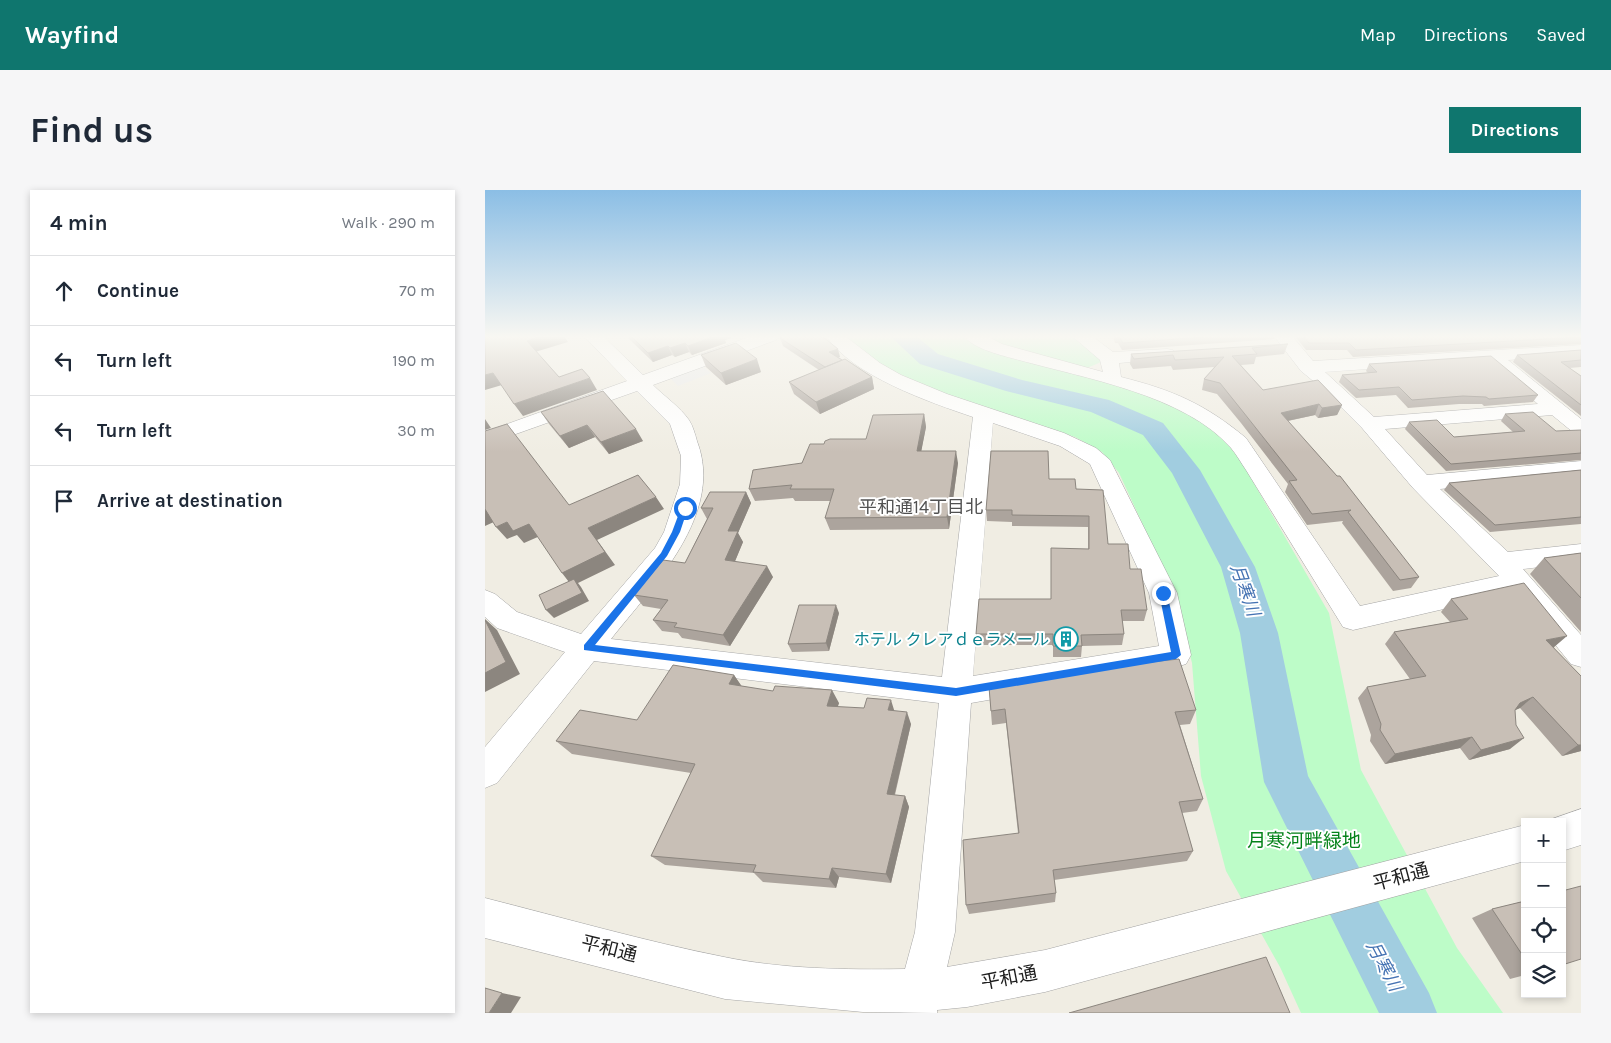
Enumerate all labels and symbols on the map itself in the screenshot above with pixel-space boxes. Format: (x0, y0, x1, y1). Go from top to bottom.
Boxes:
district label: 平和通14丁目北 (859, 496, 983, 518)
route start (674, 497, 697, 520)
water label: 月寒川 (1225, 561, 1265, 621)
route end (1152, 582, 1175, 605)
building icon: ホテル クレアｄｅラメール (1053, 626, 1079, 652)
place label: ホテル クレアｄｅラメール (854, 630, 1049, 649)
park label: 月寒河畔緑地 (1247, 830, 1361, 852)
street label: 平和通 (1371, 859, 1431, 895)
street label: 平和通 (579, 931, 639, 967)
water label: 月寒川 (1362, 937, 1407, 997)
street label: 平和通 (979, 962, 1039, 994)

